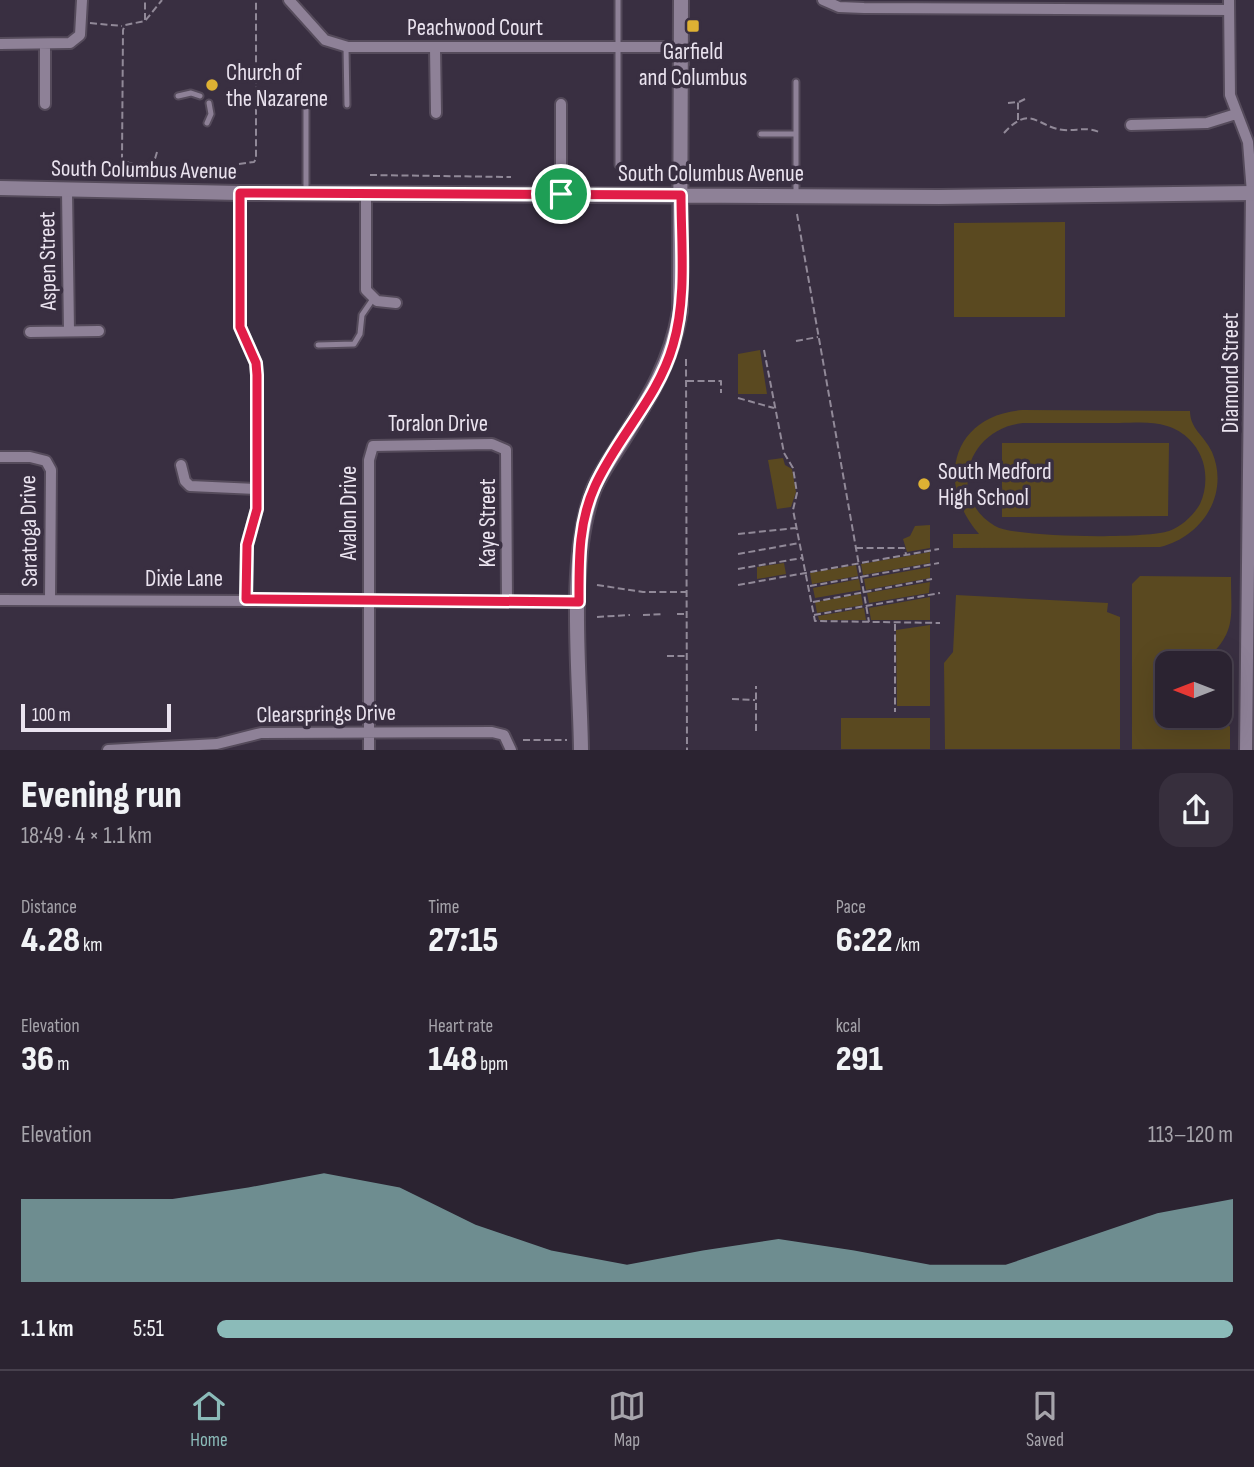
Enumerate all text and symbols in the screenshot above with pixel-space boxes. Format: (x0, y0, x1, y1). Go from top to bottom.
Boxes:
street label: Peachwood Court (407, 14, 543, 42)
marker: Garfield and Columbus (685, 18, 701, 34)
place label: Garfield and Columbus (639, 38, 747, 92)
place label: Church of the Nazarene (226, 59, 328, 113)
marker: Church of the Nazarene (204, 77, 220, 93)
street label: South Columbus Avenue (51, 154, 237, 186)
street label: South Columbus Avenue (618, 160, 804, 188)
pin (531, 164, 591, 224)
icon: arrive (542, 175, 580, 213)
street label: Aspen Street (33, 211, 63, 312)
street label: Diamond Street (1217, 313, 1245, 433)
street label: Toralon Drive (388, 410, 488, 438)
place label: South Medford High School (938, 458, 1052, 512)
street label: Avalon Drive (335, 466, 363, 561)
street label: Saratoga Drive (14, 475, 44, 587)
marker: South Medford High School (916, 476, 932, 492)
street label: Kaye Street (474, 478, 502, 568)
street label: Dixie Lane (145, 565, 223, 593)
north arrow (1155, 651, 1232, 728)
map controls (1155, 651, 1232, 728)
street label: Clearsprings Drive (256, 699, 396, 729)
scale bar (21, 701, 172, 732)
text: 100 m (32, 704, 71, 727)
text: Evening run (21, 773, 182, 818)
button: share (1159, 773, 1233, 847)
text: 18:49 · 4 × 1.1 km (21, 822, 152, 850)
text: Distance (21, 896, 77, 919)
text: Time (428, 896, 459, 919)
text: Pace (836, 896, 866, 919)
text: 4.28 (21, 919, 80, 962)
text: 27:15 (428, 919, 499, 962)
text: 6:22 (836, 919, 892, 962)
text: km (80, 934, 102, 957)
text: /km (892, 934, 920, 957)
text: Elevation (21, 1015, 80, 1038)
text: Heart rate (428, 1015, 493, 1038)
text: kcal (836, 1015, 861, 1038)
text: 36 (21, 1038, 54, 1081)
text: 148 (428, 1038, 477, 1081)
text: 291 (836, 1038, 883, 1081)
text: m (54, 1053, 69, 1076)
text: bpm (477, 1053, 508, 1076)
text: Elevation (21, 1121, 92, 1149)
text: 113–120 m (1148, 1121, 1233, 1149)
text: 1.1 km (21, 1315, 74, 1343)
text: 5:51 (133, 1315, 164, 1343)
tab: Home (190, 1387, 228, 1452)
tab: Map (608, 1387, 646, 1452)
tab: Saved (1026, 1387, 1064, 1452)

